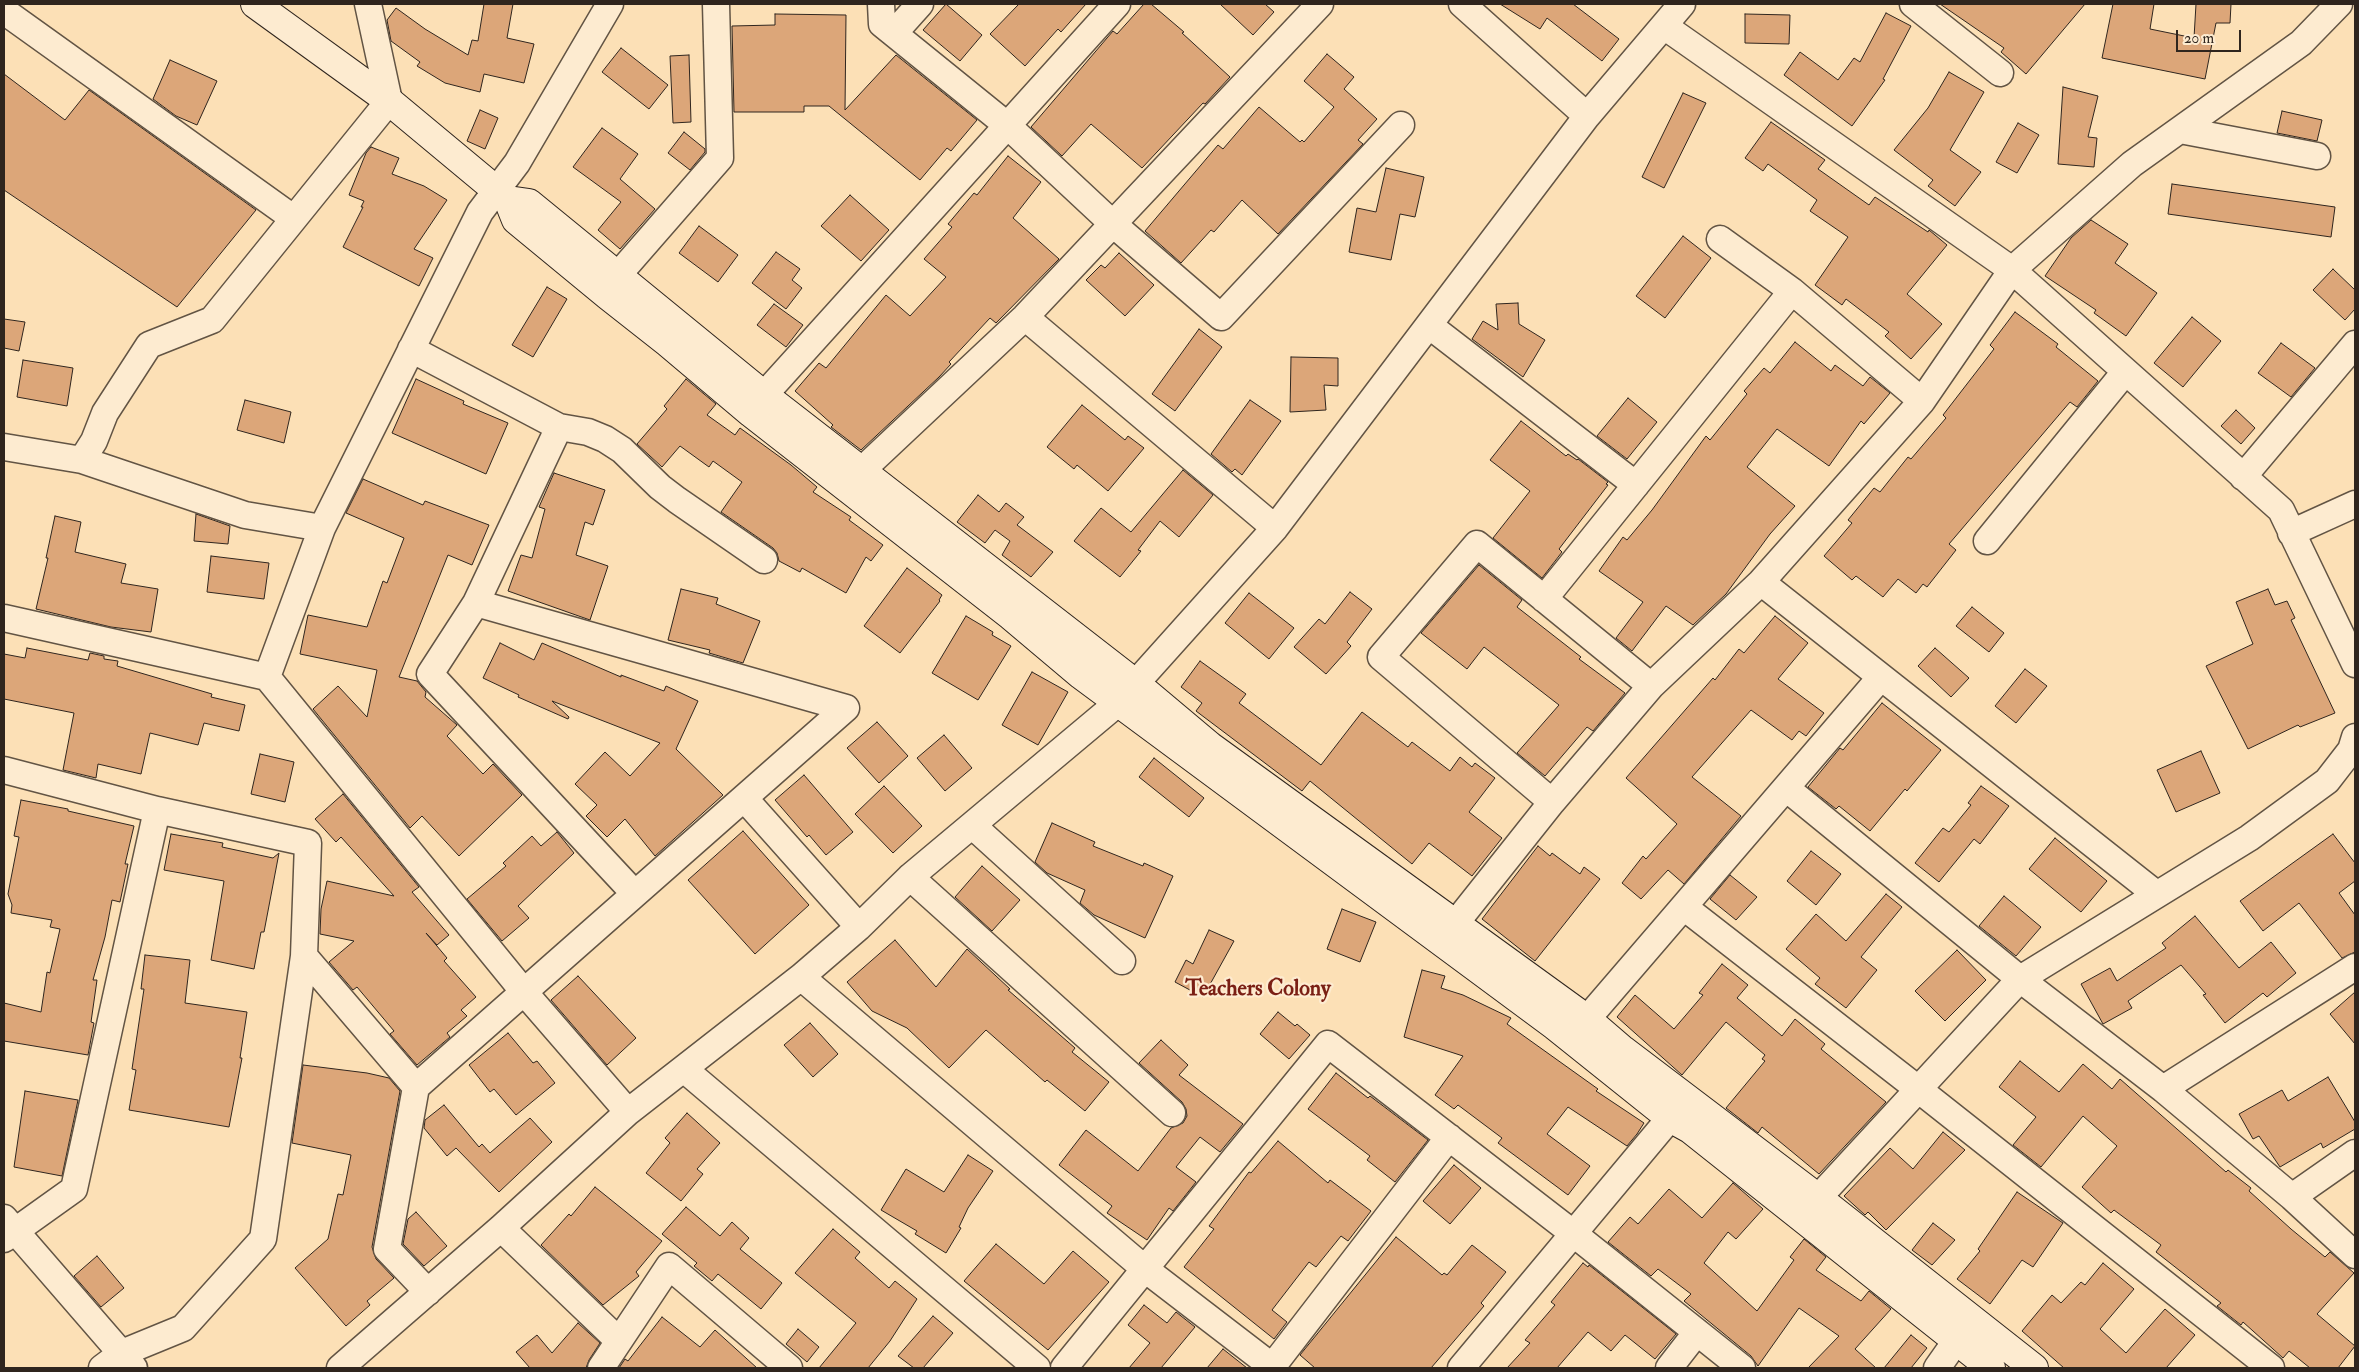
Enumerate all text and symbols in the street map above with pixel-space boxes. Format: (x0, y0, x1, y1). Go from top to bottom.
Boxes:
scale bar (2179, 20, 2244, 52)
text: 20 m (2184, 29, 2214, 48)
district label: Teachers Colony (1185, 977, 1331, 1003)

